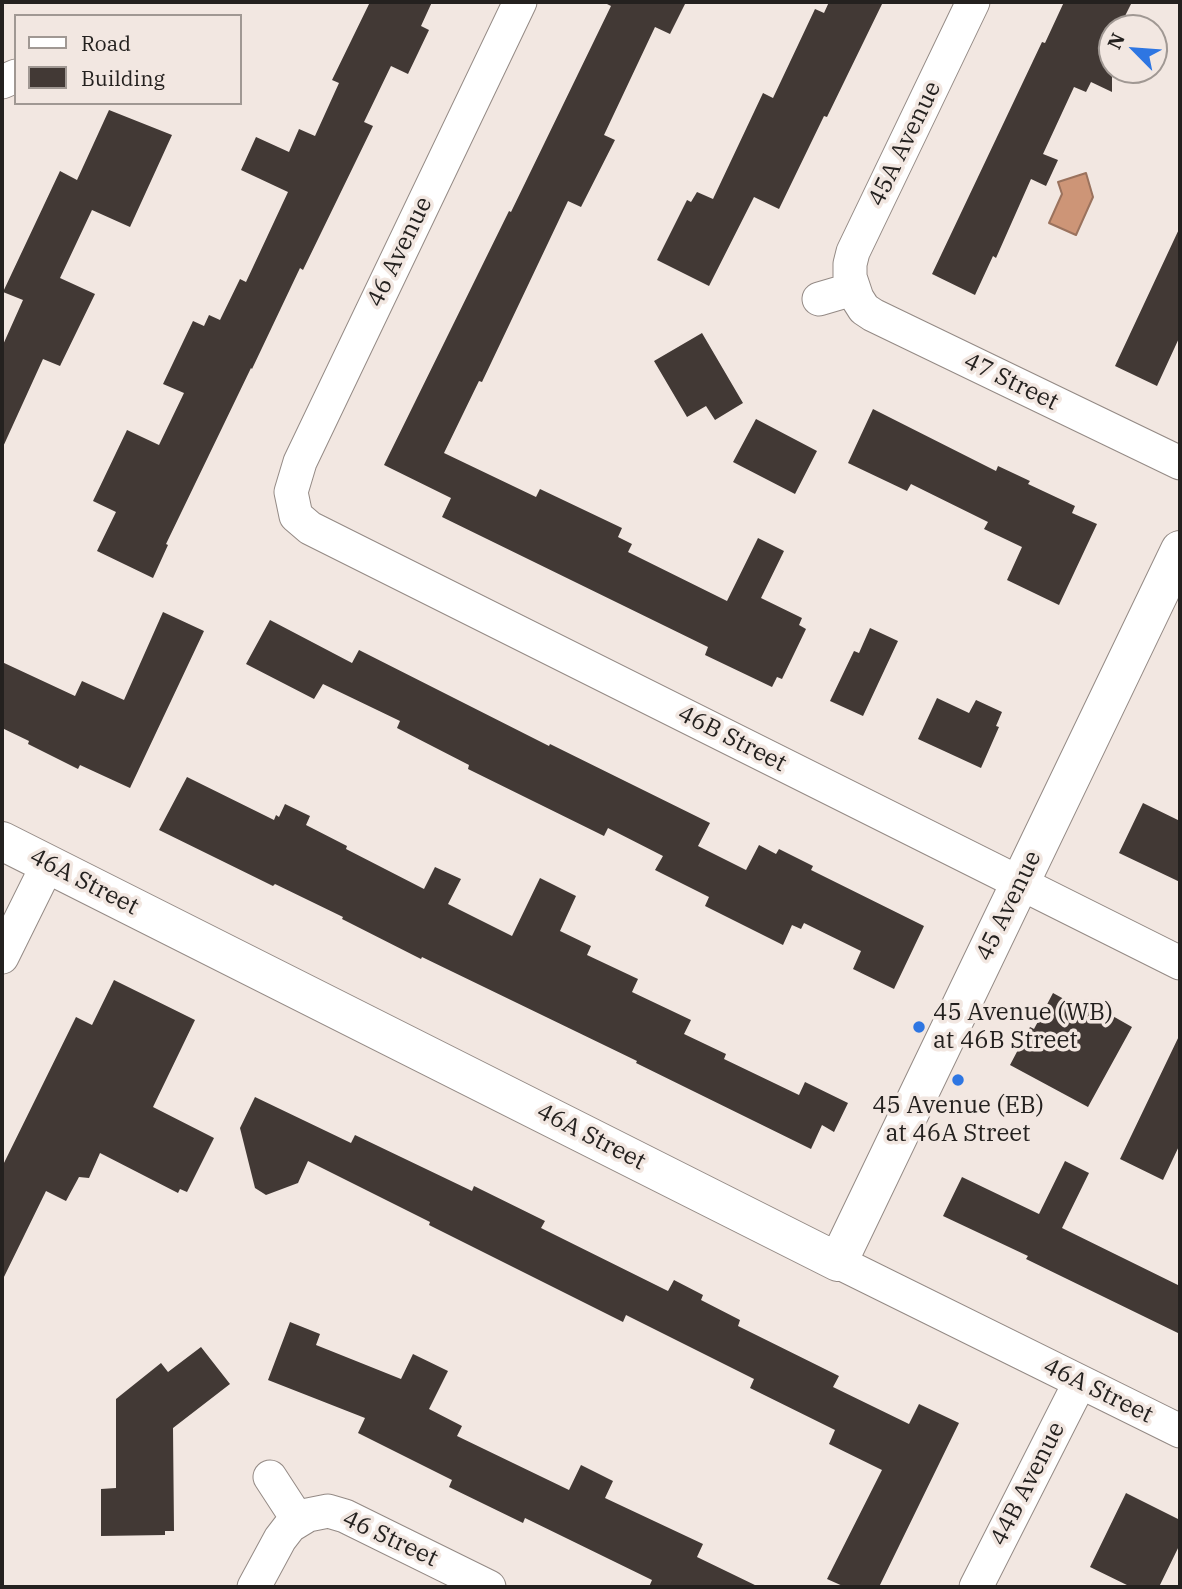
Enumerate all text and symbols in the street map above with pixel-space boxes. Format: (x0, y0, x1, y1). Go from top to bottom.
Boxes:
legend (14, 14, 242, 105)
north arrow (1098, 14, 1168, 84)
text: Road (81, 29, 131, 57)
text: N (1102, 29, 1130, 53)
text: Building (81, 64, 165, 92)
street label: 45A Avenue (862, 77, 948, 211)
street label: 46 Avenue (361, 192, 439, 312)
street label: 47 Street (959, 347, 1063, 417)
street label: 46B Street (673, 699, 791, 779)
street label: 46A Street (25, 842, 143, 922)
street label: 45 Avenue (970, 846, 1048, 966)
place label: 45 Avenue (WB) at 46B Street (933, 999, 1113, 1055)
marker: 45 Avenue (WB) at 46B Street (911, 1019, 927, 1035)
marker: 45 Avenue (EB) at 46A Street (950, 1072, 966, 1088)
place label: 45 Avenue (EB) at 46A Street (872, 1092, 1044, 1148)
street label: 46A Street (532, 1097, 650, 1177)
street label: 46A Street (1039, 1352, 1157, 1430)
street label: 44B Avenue (985, 1417, 1071, 1551)
street label: 46 Street (338, 1504, 442, 1574)

